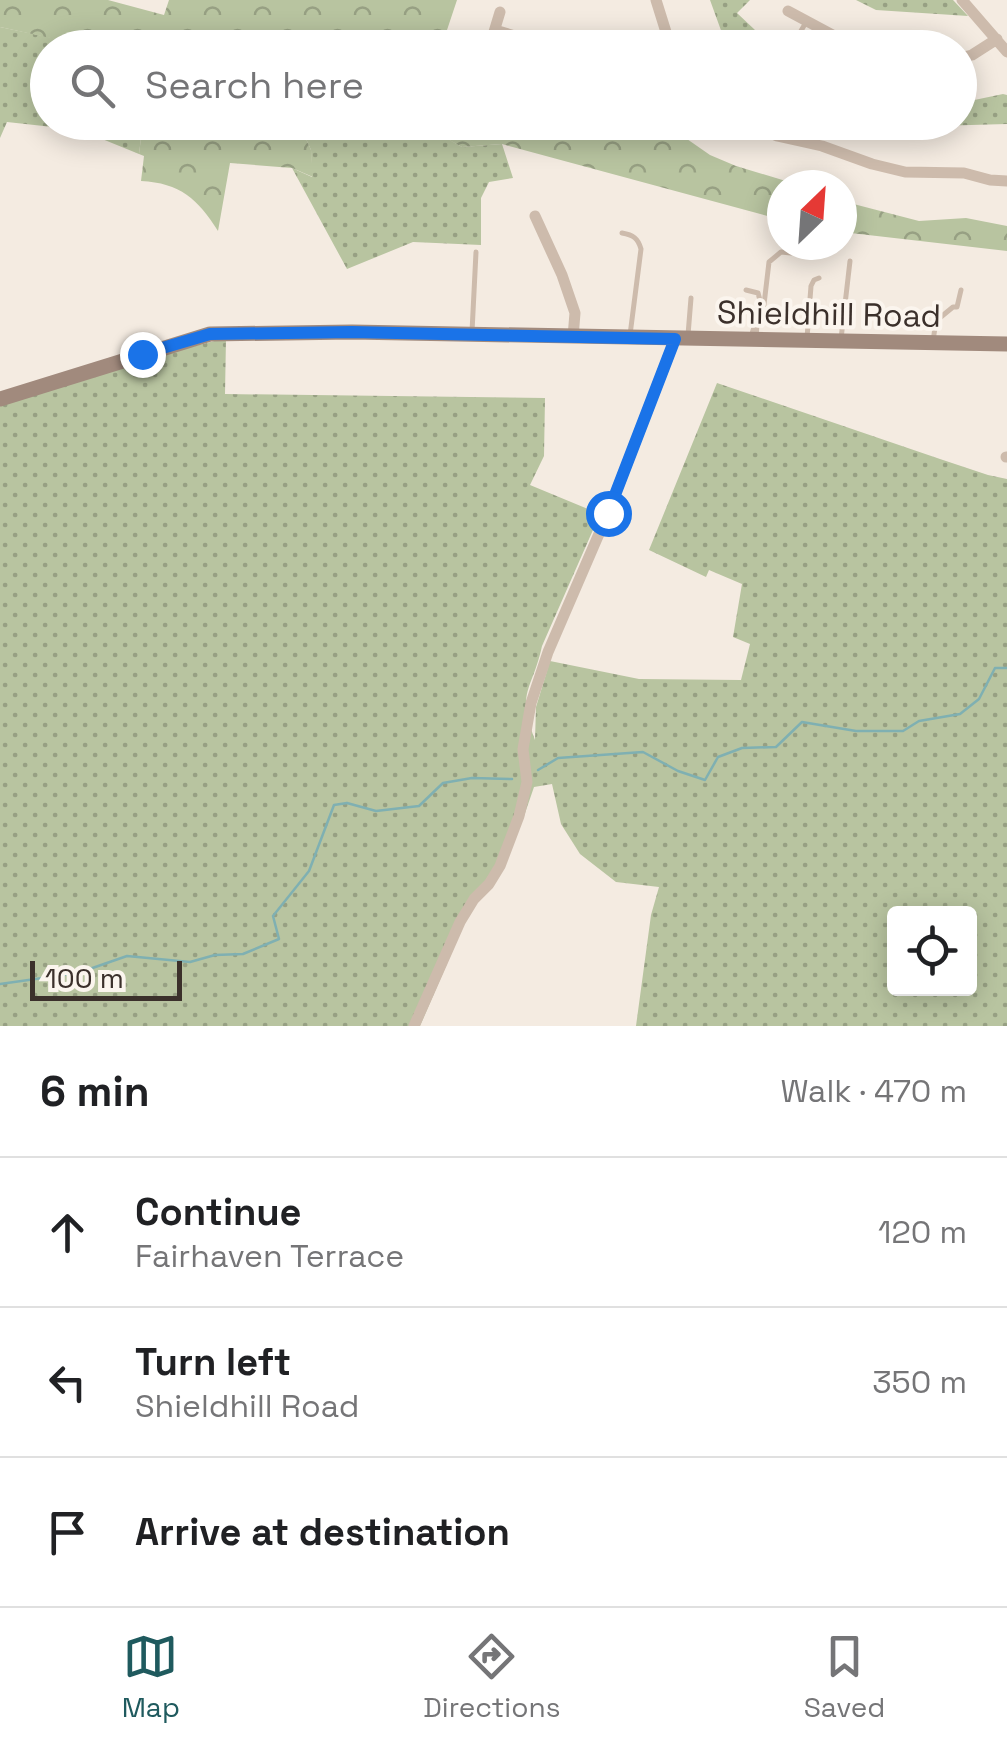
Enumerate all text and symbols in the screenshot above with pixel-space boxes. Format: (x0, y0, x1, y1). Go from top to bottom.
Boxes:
search box (30, 30, 977, 140)
icon: search (65, 58, 120, 113)
text: Search here (145, 61, 364, 109)
north arrow (767, 170, 857, 260)
street label: Shieldhill Road (716, 292, 942, 336)
route end (120, 332, 166, 378)
route start (586, 491, 632, 537)
map controls (887, 906, 977, 996)
button: locate (887, 906, 977, 996)
scale bar (30, 956, 182, 1000)
text: 100 m (45, 960, 124, 996)
text: 6 min (40, 1065, 150, 1118)
text: Walk · 470 m (780, 1071, 967, 1111)
text: Continue (135, 1188, 301, 1236)
icon: ahead (40, 1205, 95, 1260)
text: 120 m (878, 1212, 967, 1252)
text: Fairhaven Terrace (135, 1236, 404, 1276)
text: Turn left (135, 1338, 291, 1386)
icon: left (40, 1355, 95, 1410)
text: 350 m (872, 1362, 967, 1402)
text: Shieldhill Road (135, 1386, 359, 1426)
icon: arrive (40, 1505, 95, 1560)
text: Arrive at destination (135, 1508, 510, 1556)
tab: Map (122, 1629, 180, 1725)
tab: Directions (423, 1629, 560, 1725)
tab: Saved (804, 1629, 885, 1725)

